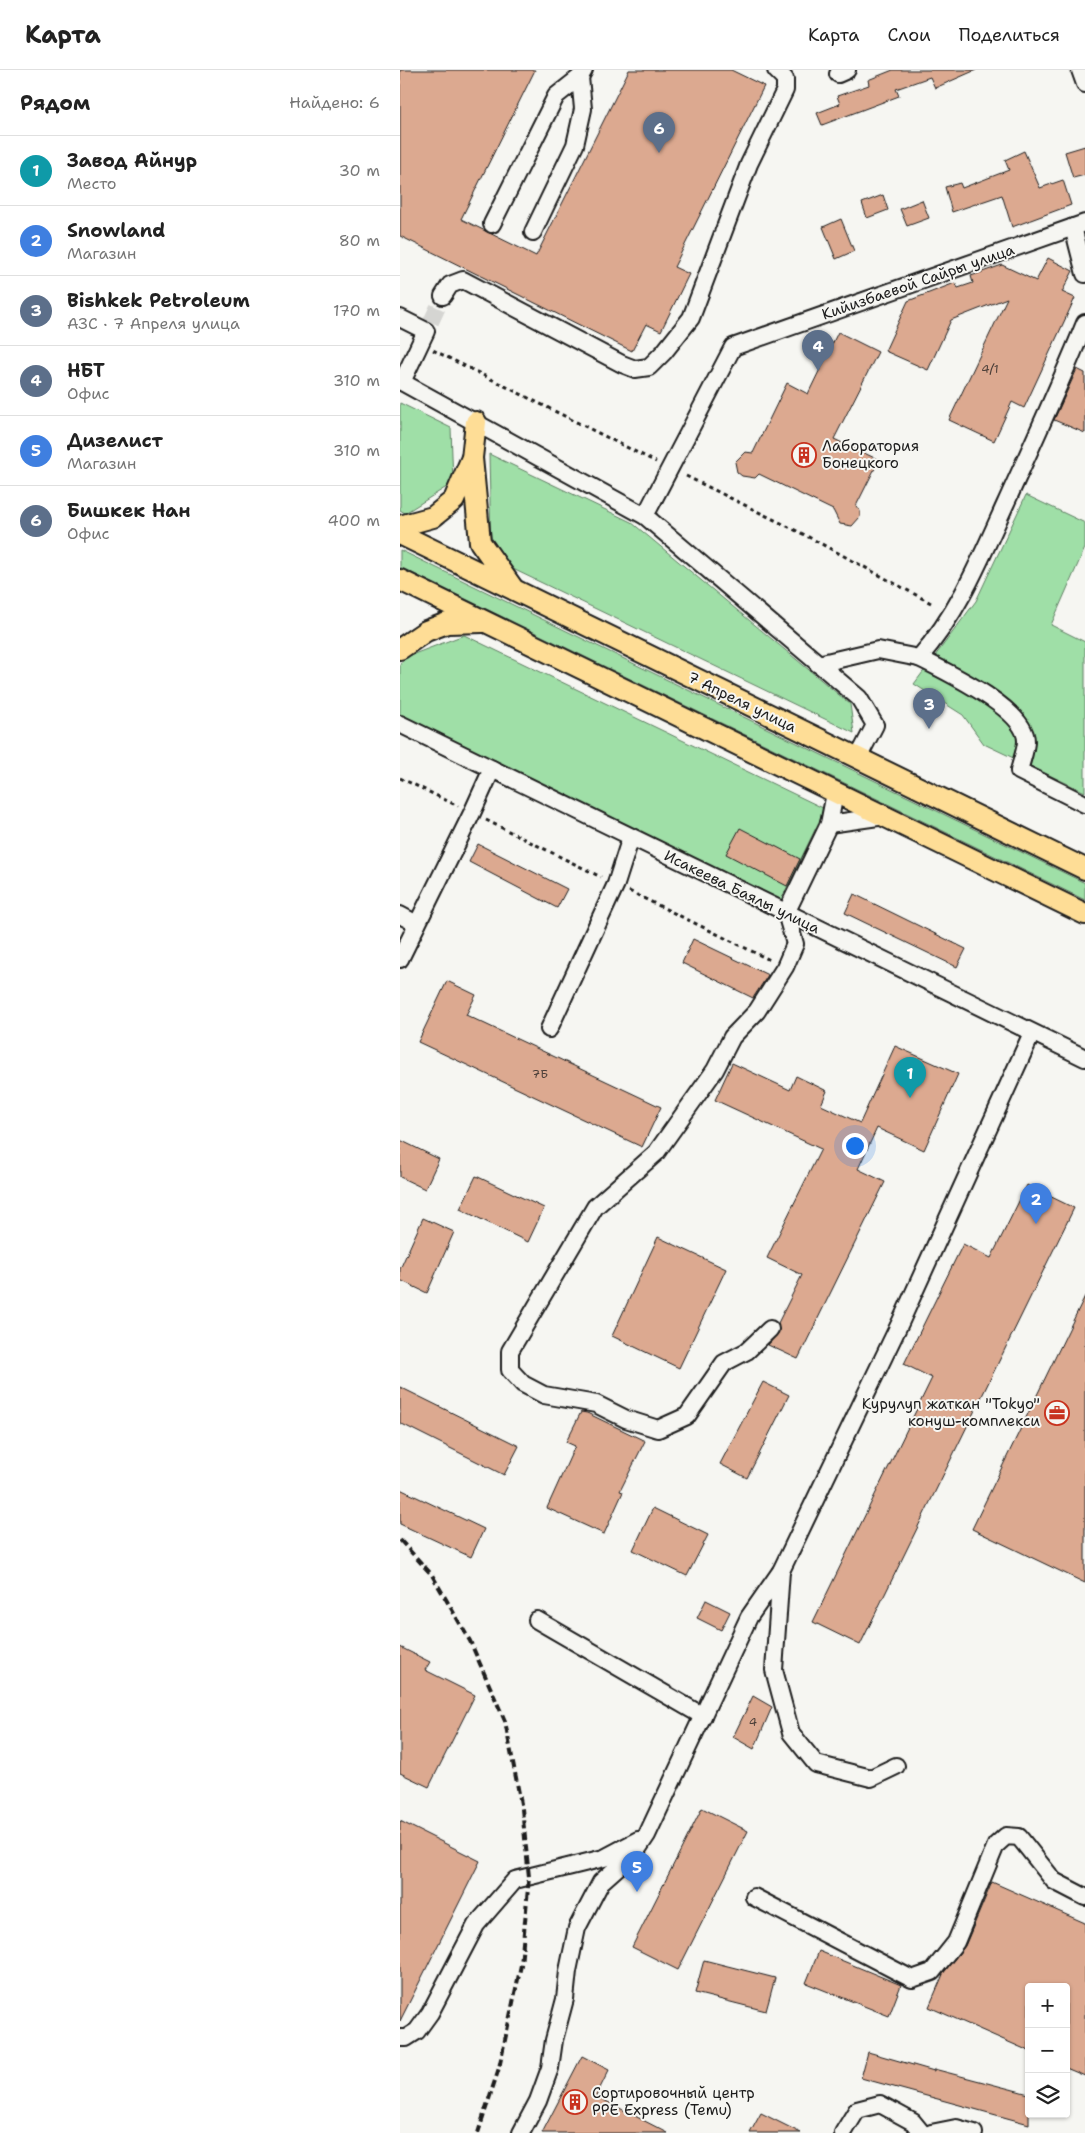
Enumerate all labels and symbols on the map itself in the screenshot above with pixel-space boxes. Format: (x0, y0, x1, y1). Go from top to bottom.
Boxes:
pin: 6 (643, 112, 675, 153)
street label: Кийизбаевой Сайры улица (819, 239, 1018, 324)
pin: 4 (802, 330, 834, 371)
house number: 4/1 (981, 361, 999, 377)
place label: Лаборатория Бонецкого (822, 436, 919, 473)
building icon: Лаборатория Бонецкого (791, 442, 817, 468)
street label: 7 Апреля улица (684, 667, 800, 737)
pin: 3 (913, 688, 945, 729)
street label: Исакеева Баялы улица (661, 846, 824, 939)
pin: 1 (894, 1057, 926, 1098)
house number: 7Б (532, 1066, 548, 1082)
your location (842, 1133, 868, 1159)
pin: 2 (1020, 1183, 1052, 1224)
place label: Курулуп жаткан "Tokyo" конуш-комплекси (862, 1394, 1040, 1431)
office icon: Курулуп жаткан "Tokyo" конуш-комплекси (1044, 1400, 1070, 1426)
house number: 4 (749, 1714, 757, 1730)
pin: 5 (621, 1851, 653, 1892)
place label: Сортировочный центр PPE Express (Temu) (592, 2083, 755, 2120)
building icon: Сортировочный центр PPE Express (Temu) (562, 2089, 588, 2115)

